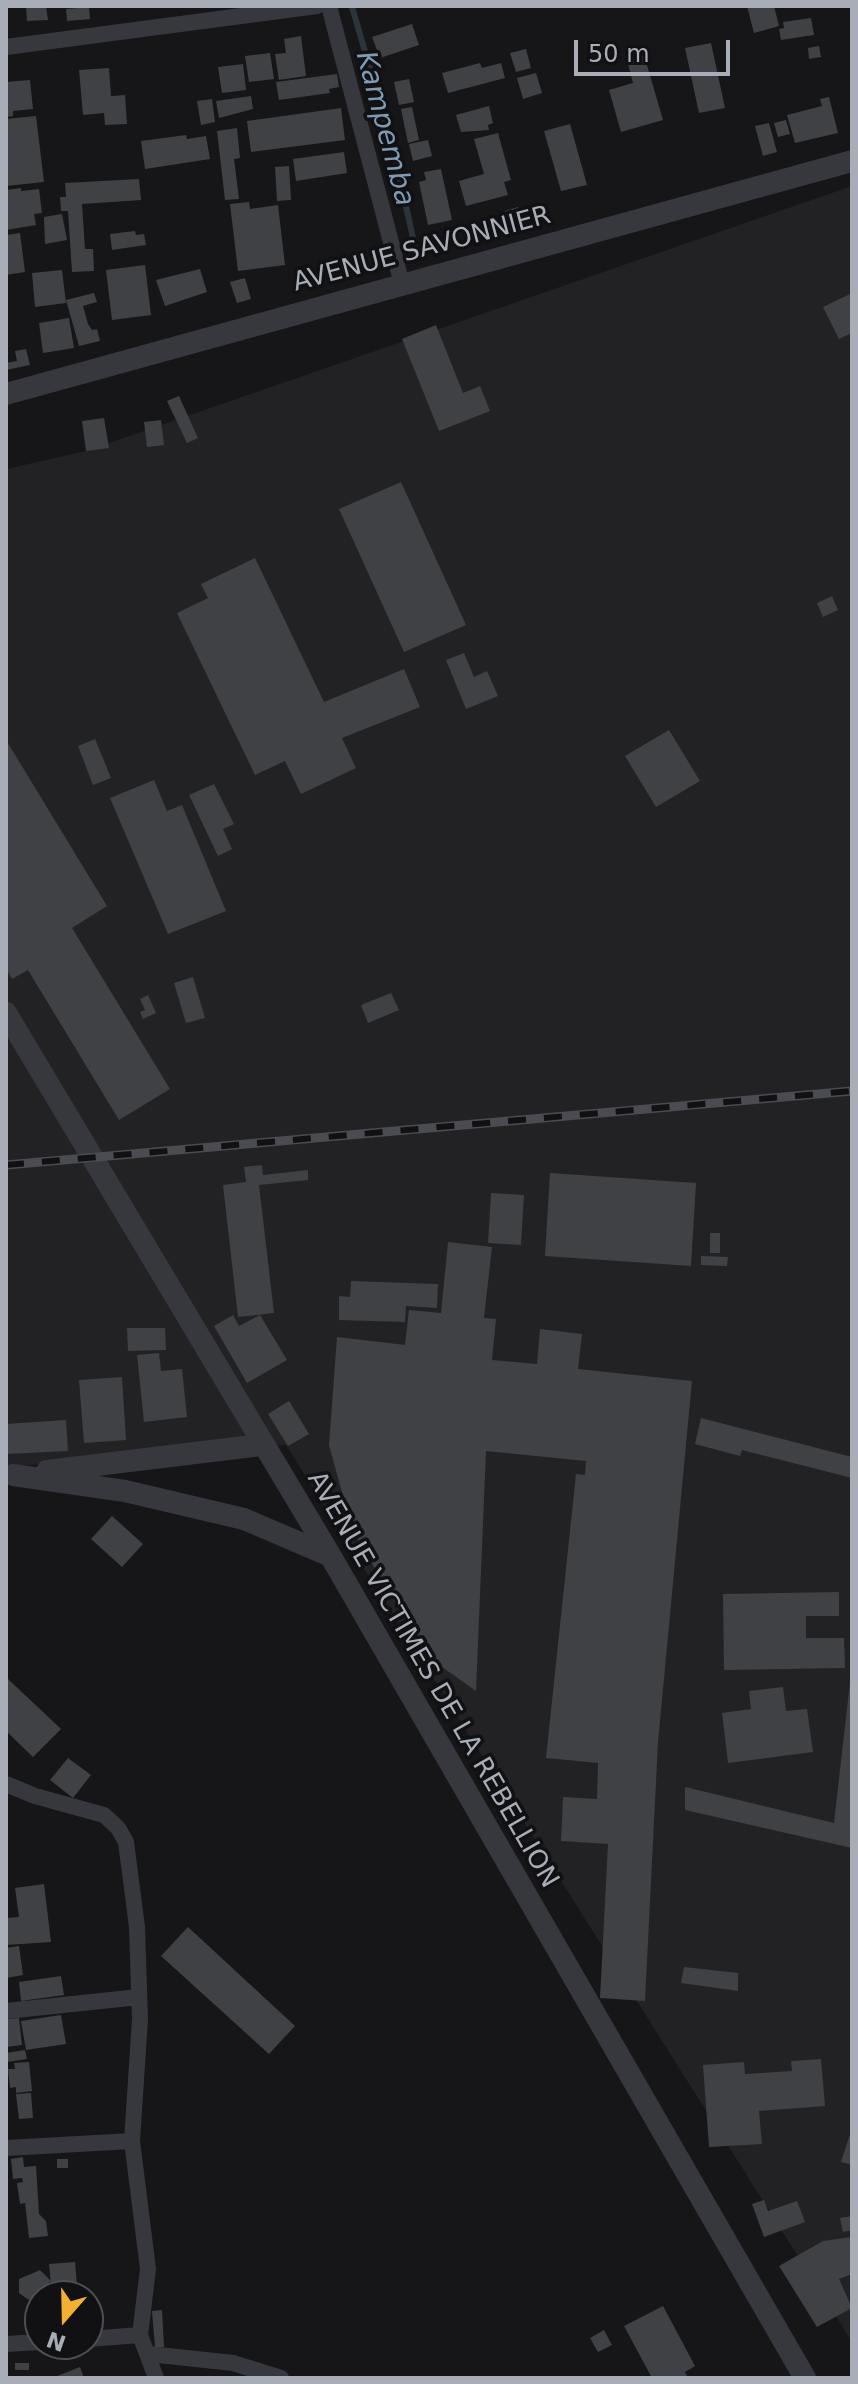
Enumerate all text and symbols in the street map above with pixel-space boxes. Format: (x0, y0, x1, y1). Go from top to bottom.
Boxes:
scale bar (578, 24, 734, 74)
text: 50 m (588, 40, 650, 68)
water label: Kampemba (347, 48, 421, 210)
street label: AVENUE SAVONNIER (290, 201, 554, 299)
street label: AVENUE VICTIMES DE LA REBELLION (300, 1466, 564, 1894)
north arrow (24, 2280, 104, 2360)
text: N (43, 2326, 69, 2356)

